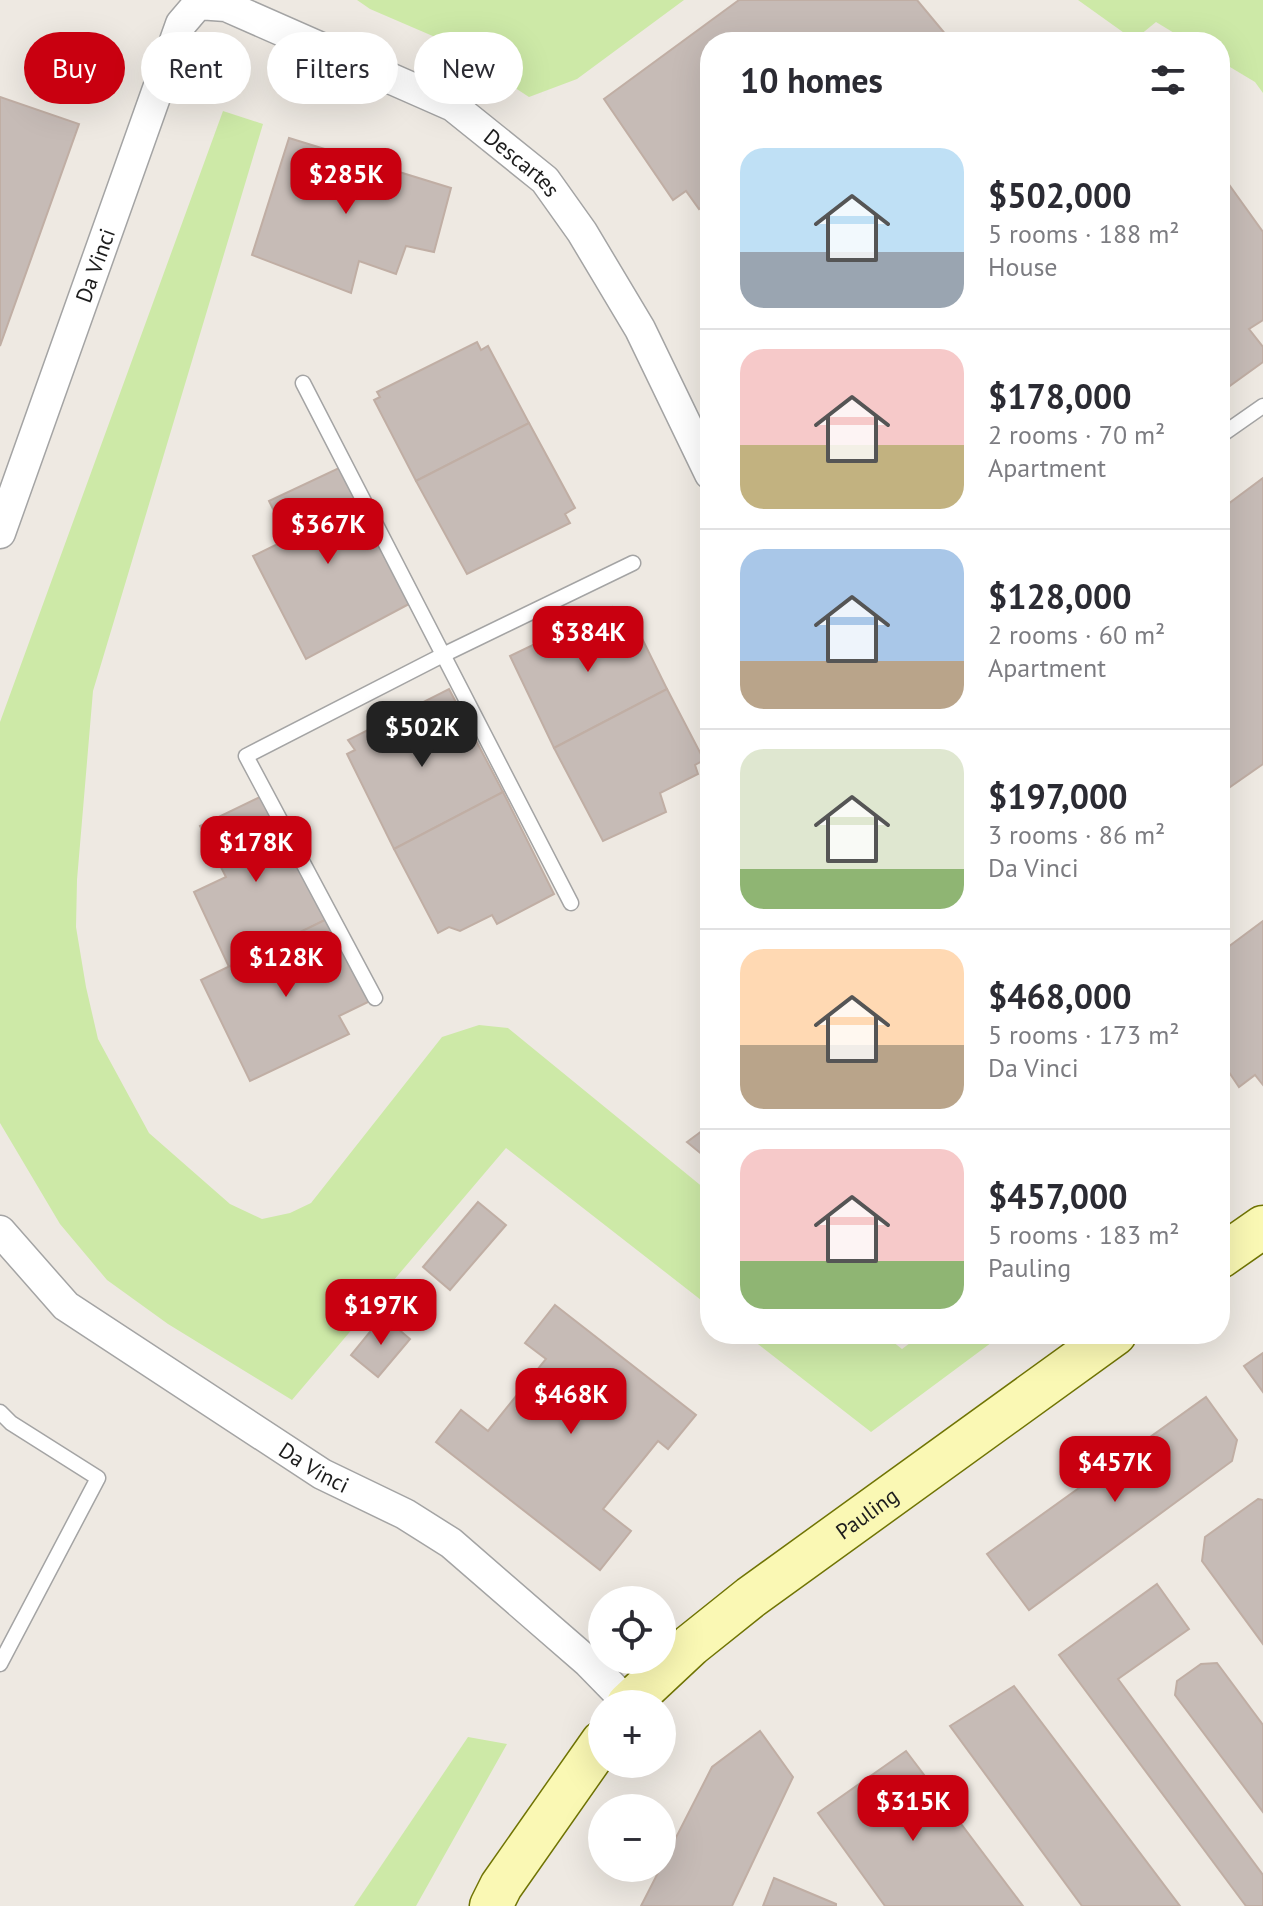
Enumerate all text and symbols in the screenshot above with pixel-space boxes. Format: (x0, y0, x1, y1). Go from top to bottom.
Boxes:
chip: Buy (24, 32, 125, 104)
chip: Rent (141, 32, 251, 104)
chip: Filters (267, 32, 398, 104)
chip: New (414, 32, 523, 104)
text: 10 homes (740, 58, 883, 102)
icon: filters (1146, 58, 1190, 102)
street label: Descartes (478, 122, 566, 202)
pin: $285K (290, 148, 402, 216)
text: $285K (308, 157, 384, 190)
text: $502,000 (988, 173, 1132, 217)
icon: home (804, 180, 900, 276)
text: 5 rooms · 188 m² (988, 217, 1180, 250)
street label: Da Vinci (69, 225, 121, 306)
text: House (988, 250, 1058, 283)
text: $178,000 (988, 374, 1132, 418)
icon: home (804, 381, 900, 477)
text: 2 rooms · 70 m² (988, 418, 1165, 451)
text: Apartment (988, 451, 1106, 484)
pin: $367K (272, 498, 384, 566)
text: $367K (290, 507, 366, 540)
text: $128,000 (988, 574, 1132, 618)
icon: home (804, 581, 900, 677)
pin: $384K (532, 606, 644, 674)
text: $384K (550, 615, 626, 648)
text: 2 rooms · 60 m² (988, 618, 1165, 651)
text: Apartment (988, 651, 1106, 684)
pin: $502K (366, 701, 478, 769)
text: $502K (384, 710, 460, 743)
text: $197,000 (988, 774, 1127, 818)
icon: home (804, 781, 900, 877)
pin: $178K (200, 816, 312, 884)
text: 3 rooms · 86 m² (988, 818, 1165, 851)
text: $178K (218, 825, 294, 858)
text: Da Vinci (988, 851, 1079, 884)
pin: $128K (230, 931, 342, 999)
text: $128K (248, 940, 324, 973)
text: $468,000 (988, 974, 1132, 1018)
icon: home (804, 981, 900, 1077)
text: 5 rooms · 173 m² (988, 1018, 1180, 1051)
text: Da Vinci (988, 1051, 1079, 1084)
text: $457,000 (988, 1174, 1127, 1218)
icon: home (804, 1181, 900, 1277)
text: 5 rooms · 183 m² (988, 1218, 1180, 1251)
text: Pauling (988, 1251, 1071, 1284)
pin: $197K (325, 1279, 437, 1347)
text: $197K (343, 1288, 419, 1321)
pin: $468K (515, 1368, 627, 1436)
text: $468K (533, 1377, 609, 1410)
street label: Da Vinci (274, 1436, 354, 1499)
pin: $457K (1059, 1436, 1171, 1504)
text: $457K (1077, 1445, 1153, 1478)
street label: Pauling (830, 1481, 904, 1545)
map controls (588, 1586, 676, 1882)
button: locate (588, 1586, 676, 1674)
button: + (588, 1690, 676, 1778)
pin: $315K (857, 1775, 969, 1843)
text: $315K (875, 1784, 951, 1817)
button: − (588, 1794, 676, 1882)

